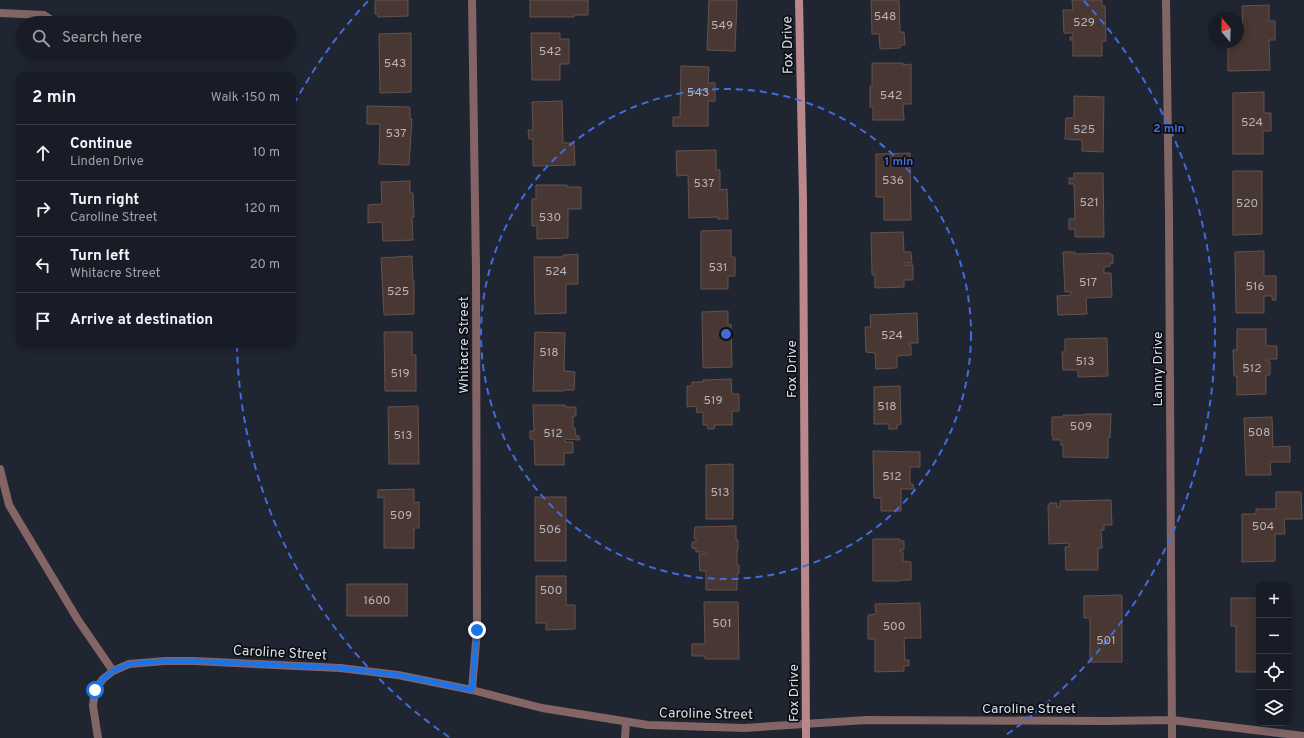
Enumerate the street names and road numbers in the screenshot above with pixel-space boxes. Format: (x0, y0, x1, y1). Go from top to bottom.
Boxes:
street label: Fox Drive (779, 16, 798, 74)
street label: Whitacre Street (456, 296, 473, 394)
street label: Lanny Drive (1150, 331, 1167, 407)
street label: Fox Drive (784, 340, 801, 398)
street label: Caroline Street (232, 643, 327, 664)
street label: Fox Drive (786, 664, 803, 722)
street label: Caroline Street (982, 701, 1076, 718)
street label: Caroline Street (659, 705, 753, 724)

